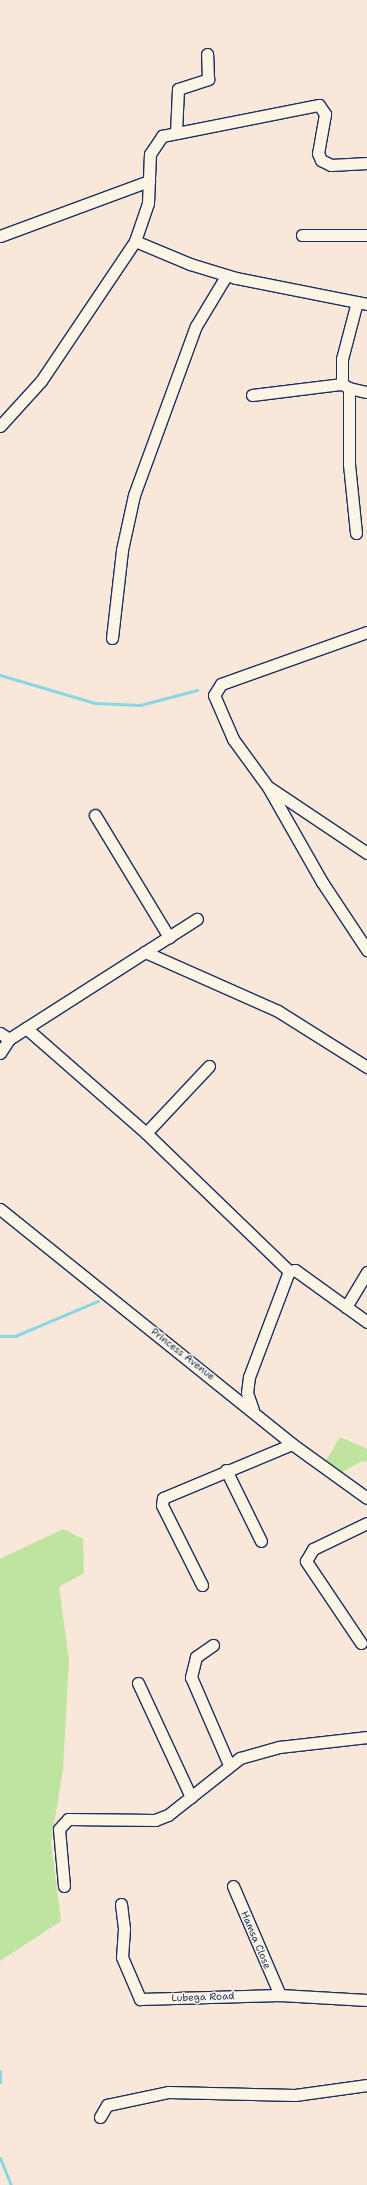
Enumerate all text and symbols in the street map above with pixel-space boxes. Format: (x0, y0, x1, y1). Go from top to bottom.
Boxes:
street label: Princess Avenue (149, 1325, 217, 1383)
street label: Hamsa Close (238, 1909, 274, 1971)
street label: Lubega Road (171, 1990, 235, 2004)

